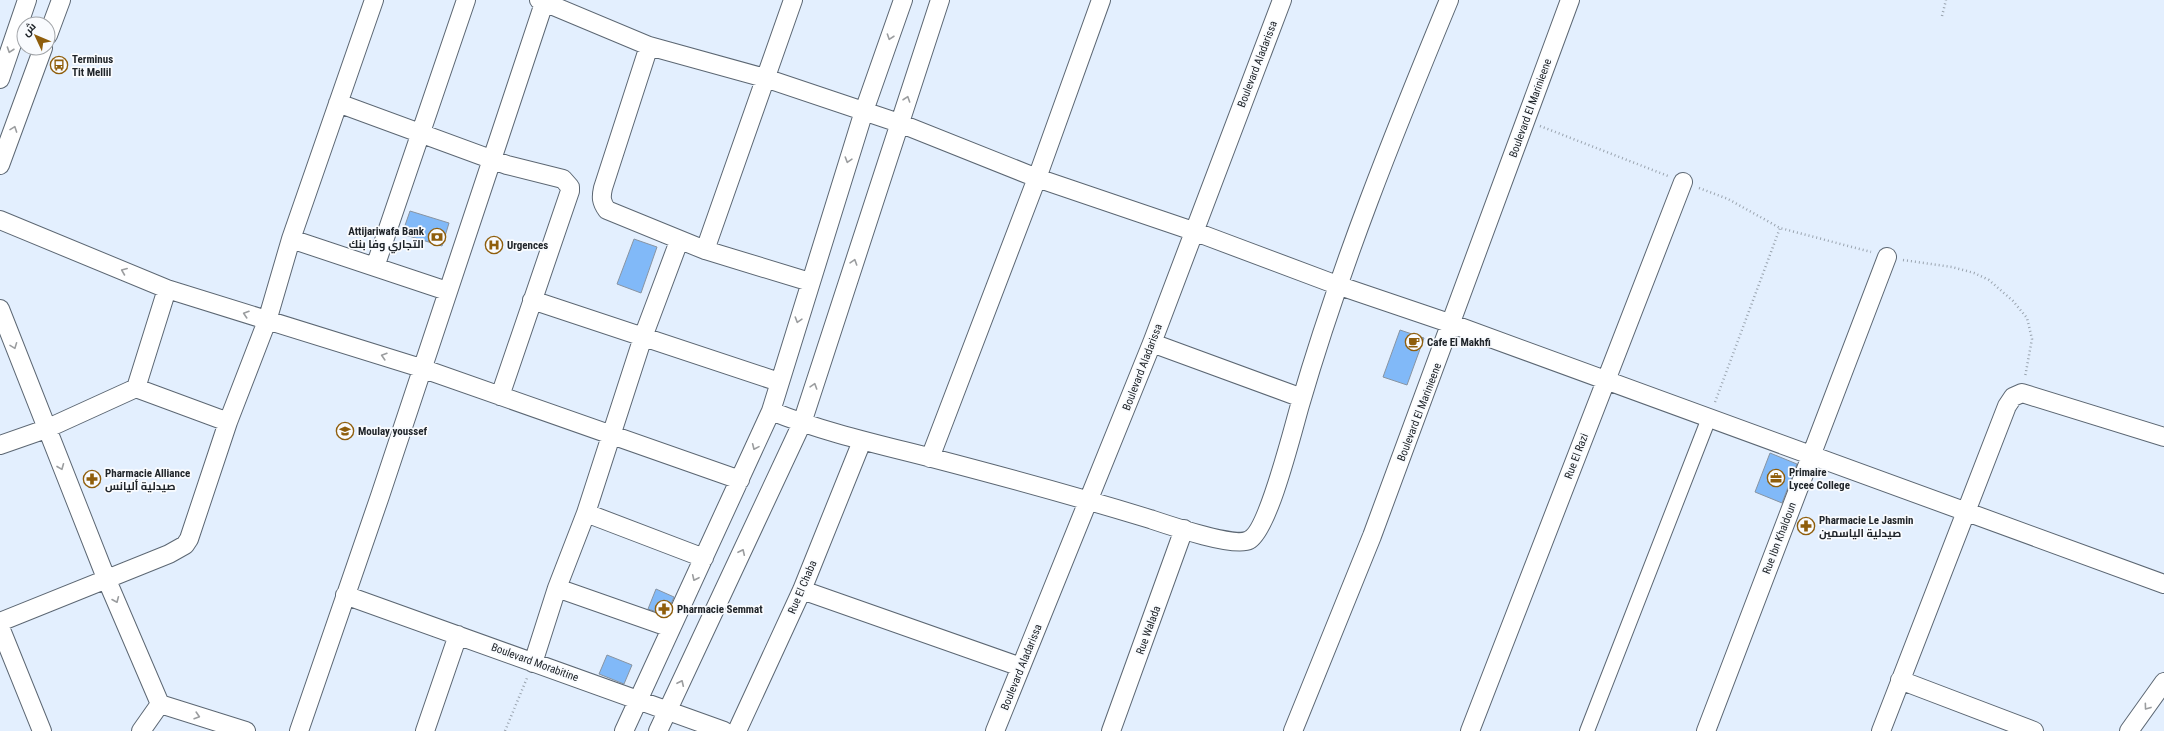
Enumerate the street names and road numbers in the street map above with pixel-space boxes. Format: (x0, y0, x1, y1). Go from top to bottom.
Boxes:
street label: Boulevard Aladarissa (1235, 19, 1280, 109)
street label: Boulevard El Marinieene (1507, 57, 1554, 159)
street label: Boulevard Aladarissa (1120, 322, 1165, 412)
street label: Boulevard El Marinieene (1395, 361, 1444, 463)
street label: Rue El Razi (1562, 432, 1591, 481)
street label: Rue Ibn Khaldoun (1760, 501, 1799, 576)
street label: Rue El Chaba (785, 558, 820, 616)
street label: Rue Walada (1134, 604, 1163, 656)
street label: Boulevard Aladarissa (998, 622, 1045, 712)
street label: Boulevard Morabitine (489, 641, 580, 684)

